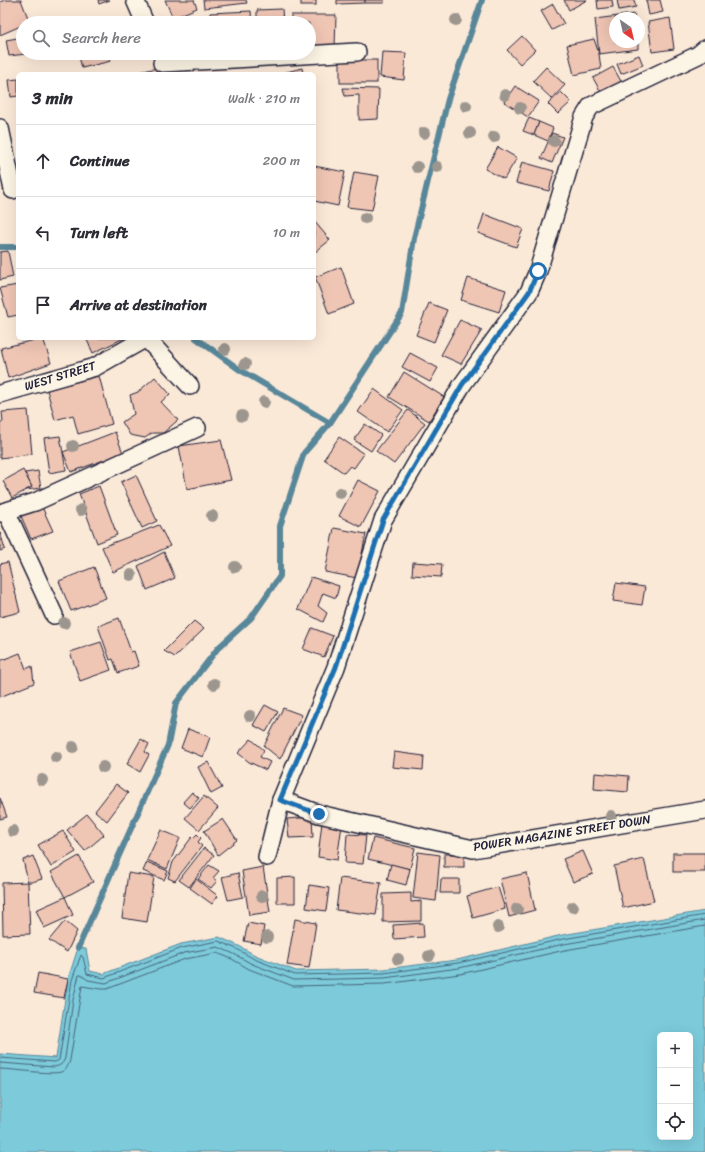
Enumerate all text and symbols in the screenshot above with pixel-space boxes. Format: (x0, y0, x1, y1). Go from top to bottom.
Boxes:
north arrow (609, 12, 645, 48)
search box (16, 16, 316, 60)
text: Search here (62, 25, 141, 51)
icon: search (30, 27, 52, 49)
text: 3 min (32, 83, 73, 113)
text: Walk · 210 m (228, 87, 300, 110)
text: Continue (70, 148, 130, 174)
text: 200 m (263, 149, 300, 172)
icon: ahead (32, 150, 54, 172)
text: Turn left (70, 220, 128, 246)
text: 10 m (273, 221, 300, 244)
icon: left (32, 222, 54, 244)
route start (529, 262, 547, 280)
text: Arrive at destination (70, 292, 207, 318)
icon: arrive (32, 294, 54, 316)
street label: WEST STREET (22, 354, 100, 397)
route end (310, 805, 328, 823)
street label: POWER MAGAZINE STREET DOWN (472, 808, 653, 858)
map controls (657, 1032, 693, 1140)
button: + (657, 1032, 693, 1068)
button: − (657, 1068, 693, 1104)
button: locate (657, 1104, 693, 1140)

